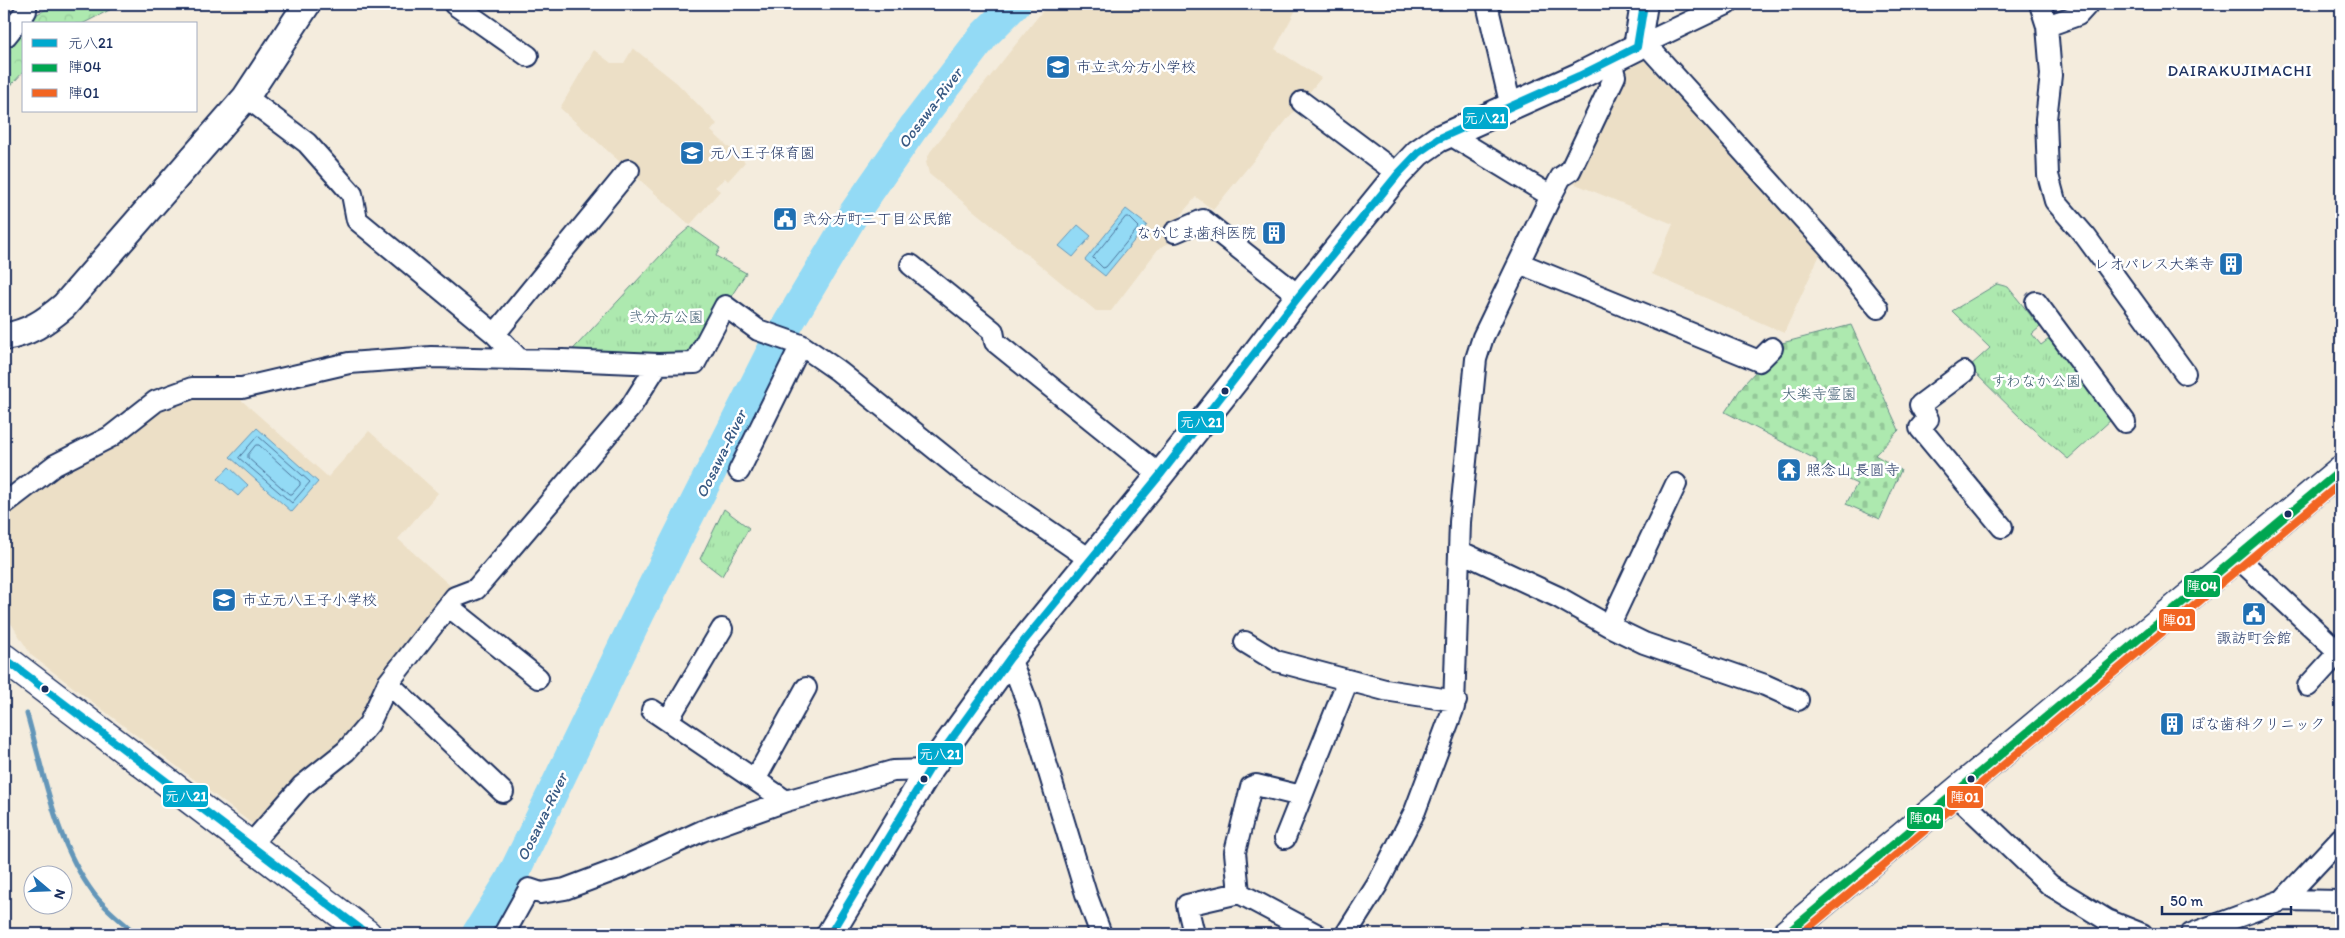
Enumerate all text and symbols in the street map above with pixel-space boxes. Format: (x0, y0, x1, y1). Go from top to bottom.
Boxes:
legend (22, 22, 198, 112)
text: 元八21 (68, 34, 113, 52)
school or university icon: 市立弐分方小学校 (1045, 54, 1071, 80)
text: 陣04 (68, 58, 101, 76)
place label: 市立弐分方小学校 (1076, 58, 1196, 76)
district label: DAIRAKUJIMACHI (2167, 61, 2313, 80)
water label: Oosawa-River (894, 63, 967, 152)
text: 陣01 (68, 84, 99, 102)
line badge: 元八21 (1462, 106, 1509, 130)
text: 元八21 (1464, 110, 1506, 127)
school or university icon: 元八王子保育園 (679, 140, 705, 166)
place label: 元八王子保育園 (710, 144, 815, 162)
public building icon: 弐分方町二丁目公民館 (772, 206, 798, 232)
place label: 弐分方町二丁目公民館 (802, 210, 952, 228)
building icon: なかじま歯科医院 (1261, 220, 1287, 246)
place label: なかじま歯科医院 (1136, 224, 1256, 242)
building icon: レオパレス大楽寺 (2218, 251, 2244, 277)
place label: レオパレス大楽寺 (2094, 255, 2214, 273)
park label: 弐分方公園 (628, 308, 704, 326)
park label: すわなか公園 (1991, 372, 2081, 390)
park label: 大楽寺霊園 (1781, 385, 1857, 403)
unlabelled marker (1220, 386, 1230, 396)
water label: Oosawa-River (692, 405, 751, 501)
line badge: 元八21 (1177, 410, 1225, 434)
text: 元八21 (1180, 414, 1222, 431)
temple icon: 照念山 長圓寺 (1776, 457, 1802, 483)
place label: 照念山 長圓寺 (1806, 461, 1899, 479)
unlabelled marker (2283, 509, 2293, 519)
line badge: 陣04 (2183, 574, 2221, 598)
text: 陣04 (2186, 578, 2218, 595)
school or university icon: 市立元八王子小学校 (211, 587, 237, 613)
place label: 市立元八王子小学校 (242, 591, 377, 609)
public building icon: 諏訪町会館 (2241, 601, 2267, 627)
line badge: 陣01 (2158, 608, 2196, 632)
text: 陣01 (2162, 612, 2192, 629)
place label: 諏訪町会館 (2216, 629, 2292, 647)
unlabelled marker (40, 684, 50, 694)
building icon: ぽな歯科クリニック (2159, 711, 2185, 737)
place label: ぽな歯科クリニック (2190, 715, 2325, 733)
line badge: 元八21 (917, 742, 964, 766)
text: 元八21 (919, 746, 961, 763)
water label: Oosawa-River (513, 768, 572, 864)
unlabelled marker (919, 774, 929, 784)
unlabelled marker (1966, 774, 1976, 784)
line badge: 元八21 (162, 784, 209, 808)
line badge: 陣01 (1946, 785, 1984, 809)
text: 元八21 (165, 788, 207, 805)
text: 陣01 (1950, 789, 1980, 806)
line badge: 陣04 (1906, 806, 1944, 830)
text: 陣04 (1909, 810, 1941, 827)
north arrow (22, 866, 72, 916)
scale bar (2162, 883, 2291, 915)
text: N (50, 887, 69, 901)
text: 50 m (2170, 892, 2203, 910)

